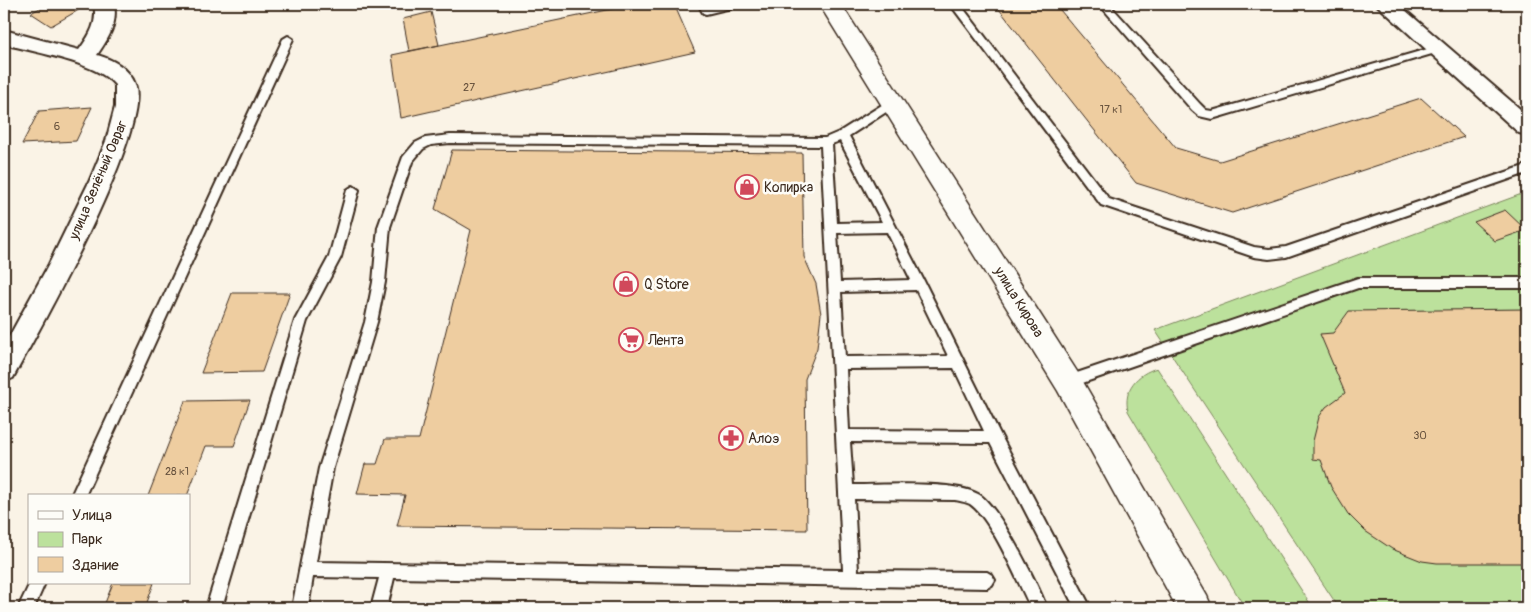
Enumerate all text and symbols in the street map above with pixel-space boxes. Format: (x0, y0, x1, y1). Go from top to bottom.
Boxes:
house number: 27 (463, 81, 475, 94)
house number: 17 к1 (1100, 103, 1122, 116)
street label: улица Зелёный Овраг (65, 118, 131, 243)
house number: 6 (54, 120, 60, 133)
shop icon: Копирка (734, 174, 760, 200)
place label: Копирка (764, 179, 813, 196)
street label: улица Кирова (990, 263, 1047, 340)
shop icon: Q Store (613, 271, 639, 297)
place label: Q Store (644, 276, 689, 293)
supermarket icon: Лента (618, 327, 644, 353)
place label: Лента (647, 332, 684, 349)
pharmacy icon: Алоэ (718, 425, 744, 451)
house number: 30 (1413, 429, 1427, 442)
place label: Алоэ (748, 430, 780, 447)
house number: 28 к1 (165, 465, 189, 478)
legend (28, 494, 190, 584)
text: Улица (72, 506, 112, 525)
text: Парк (72, 530, 103, 549)
text: Здание (72, 556, 119, 575)

